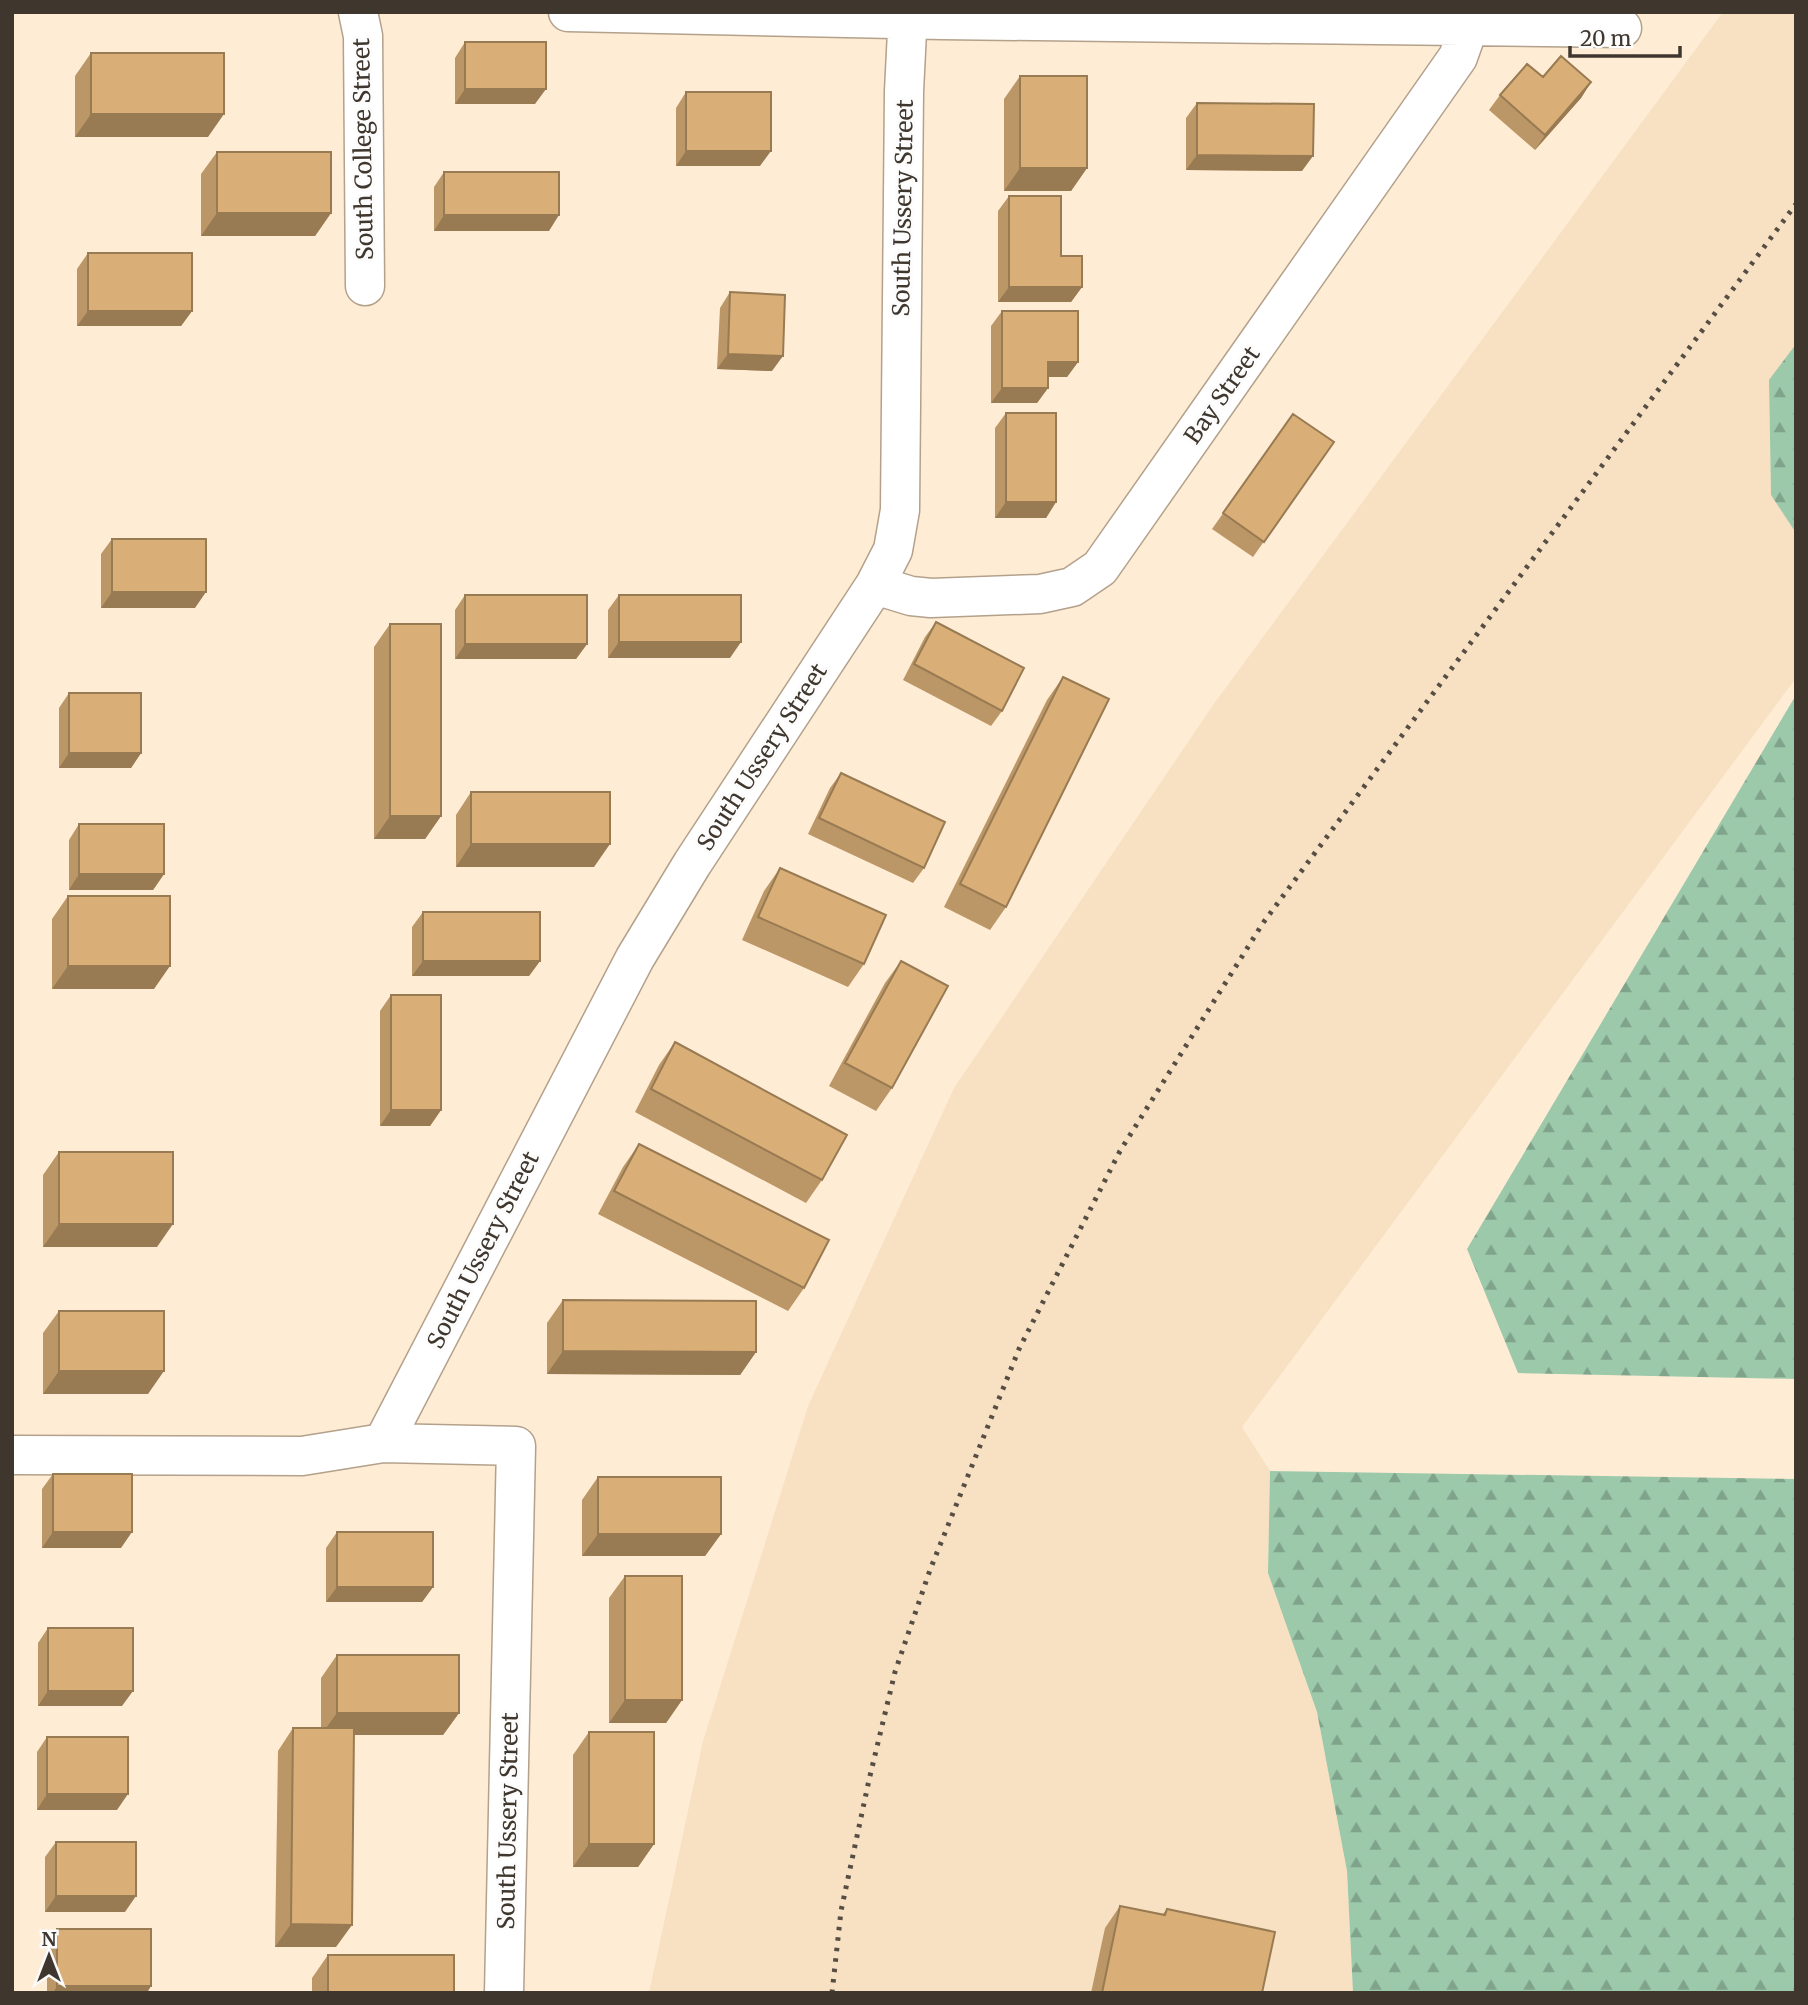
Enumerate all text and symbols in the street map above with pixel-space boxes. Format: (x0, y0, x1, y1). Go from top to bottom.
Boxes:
scale bar (1570, 14, 1680, 58)
text: 20 m (1580, 25, 1632, 52)
street label: South College Street (346, 38, 379, 260)
street label: South Ussery Street (886, 99, 919, 317)
street label: Bay Street (1177, 340, 1266, 449)
street label: South Ussery Street (690, 658, 833, 856)
street label: South Ussery Street (420, 1146, 545, 1353)
street label: South Ussery Street (491, 1712, 524, 1930)
north arrow (14, 1921, 84, 1991)
text: N (41, 1927, 57, 1951)

